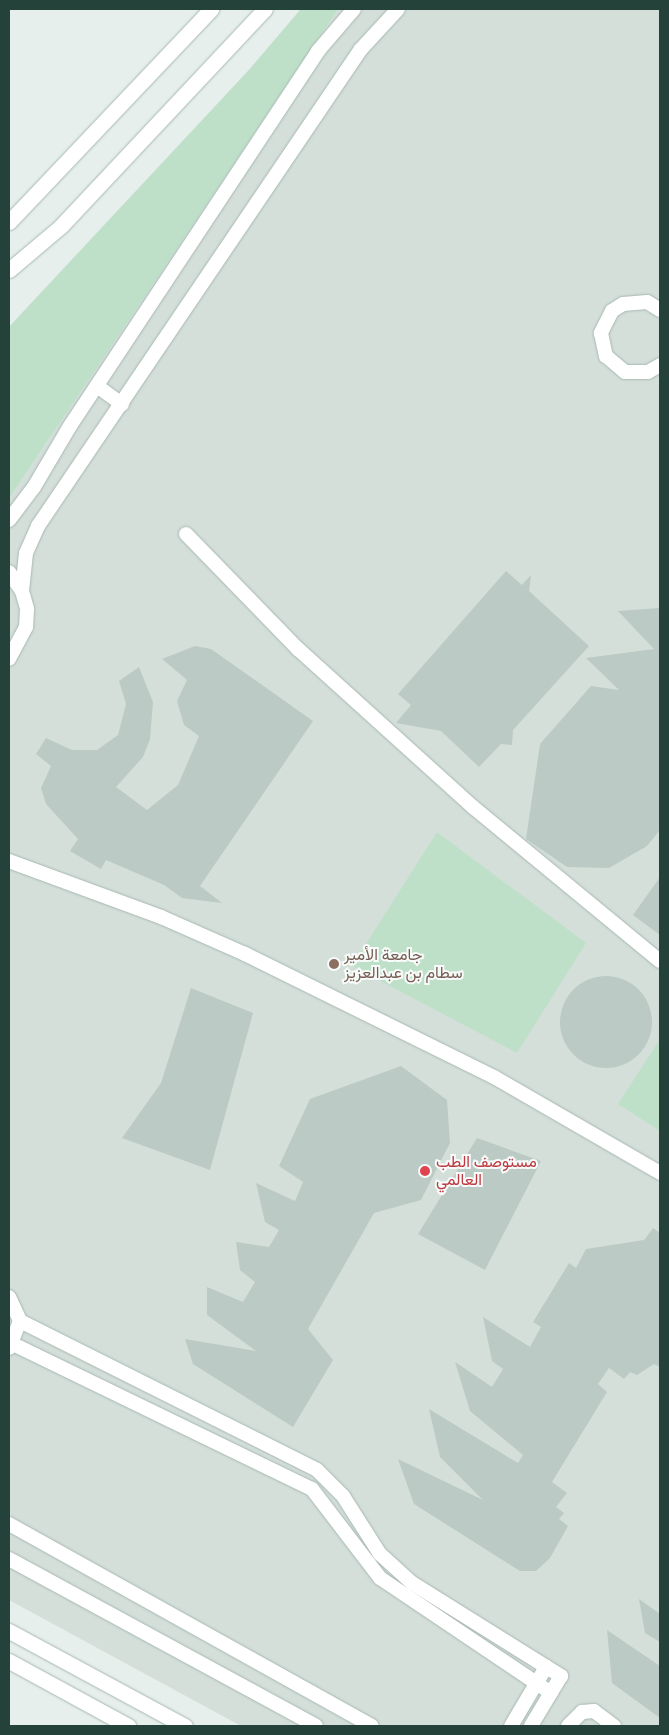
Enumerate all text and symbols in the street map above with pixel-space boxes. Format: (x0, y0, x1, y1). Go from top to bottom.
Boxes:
place label: جامعة الأمير سطام بن عبدالعزيز (344, 945, 463, 983)
marker: جامعة الأمير سطام بن عبدالعزيز (328, 958, 340, 970)
place label: مستوصف الطب العالمي (436, 1152, 537, 1190)
marker: مستوصف الطب العالمي (418, 1164, 432, 1178)

